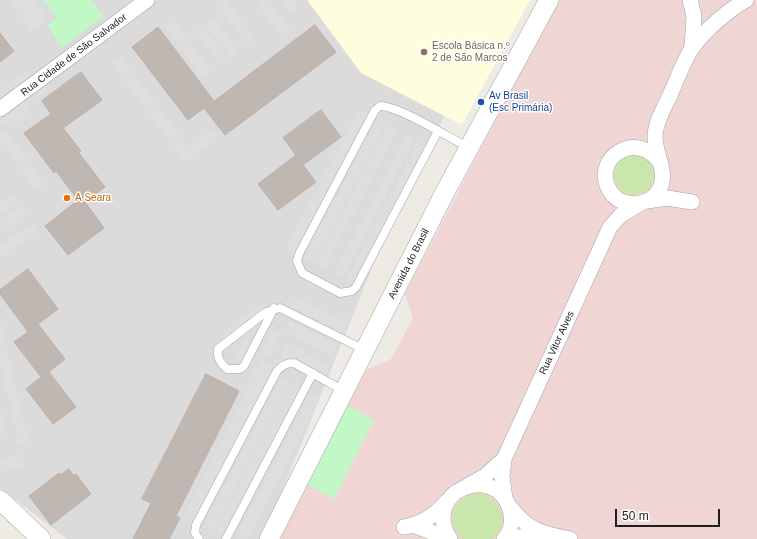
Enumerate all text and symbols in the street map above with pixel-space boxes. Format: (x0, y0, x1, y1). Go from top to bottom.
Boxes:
street label: Rua Cidade de São Salvador (19, 11, 129, 99)
place label: Escola Básica n.º 2 de São Marcos (432, 40, 510, 64)
marker: Escola Básica n.º 2 de São Marcos (419, 47, 429, 57)
place label: Av Brasil (Esc Primária) (489, 90, 552, 114)
marker: Av Brasil (Esc Primária) (476, 97, 486, 107)
place label: A Seara (75, 192, 111, 204)
marker: A Seara (62, 193, 72, 203)
street label: Avenida do Brasil (386, 227, 432, 301)
street label: Rua Vitor Alves (537, 309, 577, 377)
scale bar (617, 501, 722, 527)
text: 50 m (622, 509, 649, 523)

